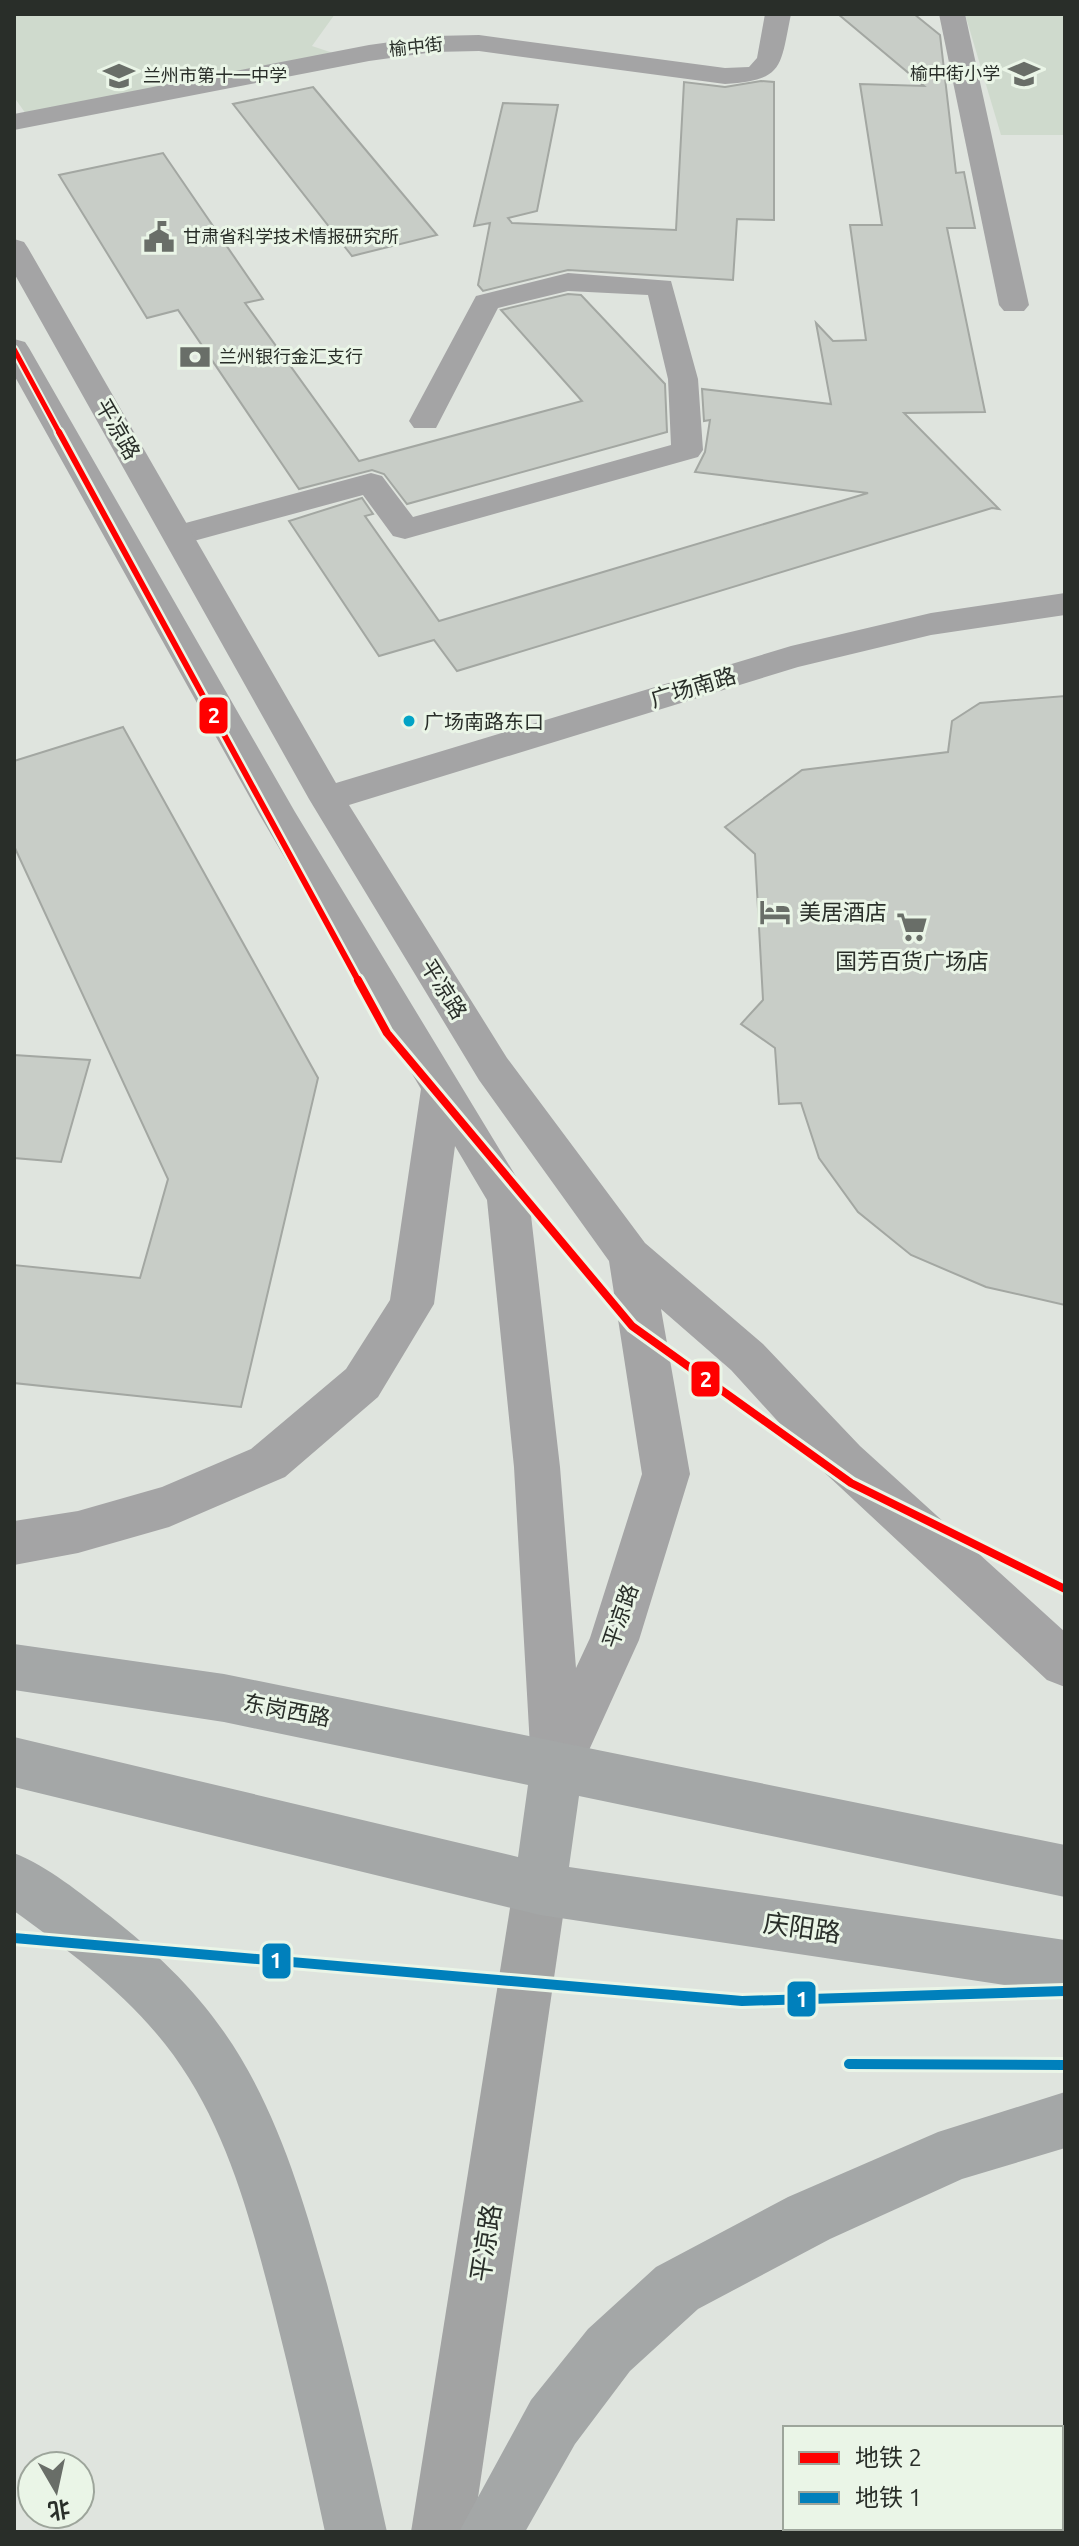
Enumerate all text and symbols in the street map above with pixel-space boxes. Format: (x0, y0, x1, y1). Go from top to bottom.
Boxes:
street label: 榆中街 (388, 33, 444, 59)
school or university icon: 榆中街小学 (1007, 57, 1041, 91)
school or university icon: 兰州市第十一中学 (102, 59, 136, 93)
place label: 榆中街小学 (910, 63, 1000, 83)
place label: 兰州市第十一中学 (143, 65, 287, 85)
public building icon: 甘肃省科学技术情报研究所 (142, 220, 176, 254)
place label: 甘肃省科学技术情报研究所 (183, 226, 399, 246)
bank icon: 兰州银行金汇支行 (178, 340, 212, 374)
place label: 兰州银行金汇支行 (219, 346, 363, 366)
street label: 平凉路 (91, 394, 146, 464)
street label: 广场南路 (647, 662, 739, 711)
line badge: 2 (198, 696, 229, 735)
text: 2 (208, 702, 220, 727)
place label: 广场南路东口 (424, 710, 544, 733)
marker: 广场南路东口 (401, 713, 417, 729)
hotel icon: 美居酒店 (758, 895, 792, 929)
place label: 美居酒店 (799, 899, 887, 924)
supermarket icon: 国芳百货广场店 (895, 910, 929, 944)
place label: 国芳百货广场店 (835, 948, 989, 973)
street label: 平凉路 (416, 954, 473, 1023)
line badge: 2 (690, 1360, 721, 1398)
text: 2 (700, 1366, 712, 1391)
street label: 平凉路 (597, 1581, 642, 1651)
street label: 东岗西路 (242, 1689, 333, 1730)
street label: 庆阳路 (761, 1908, 843, 1947)
line badge: 1 (261, 1942, 292, 1980)
text: 1 (270, 1947, 282, 1972)
line badge: 1 (786, 1980, 817, 2018)
text: 1 (796, 1986, 808, 2011)
street label: 平凉路 (465, 2202, 506, 2284)
legend (783, 2426, 1063, 2530)
text: 地铁 2 (855, 2444, 922, 2471)
north arrow (16, 2450, 96, 2530)
text: 地铁 1 (855, 2484, 922, 2511)
text: 北 (46, 2496, 72, 2524)

